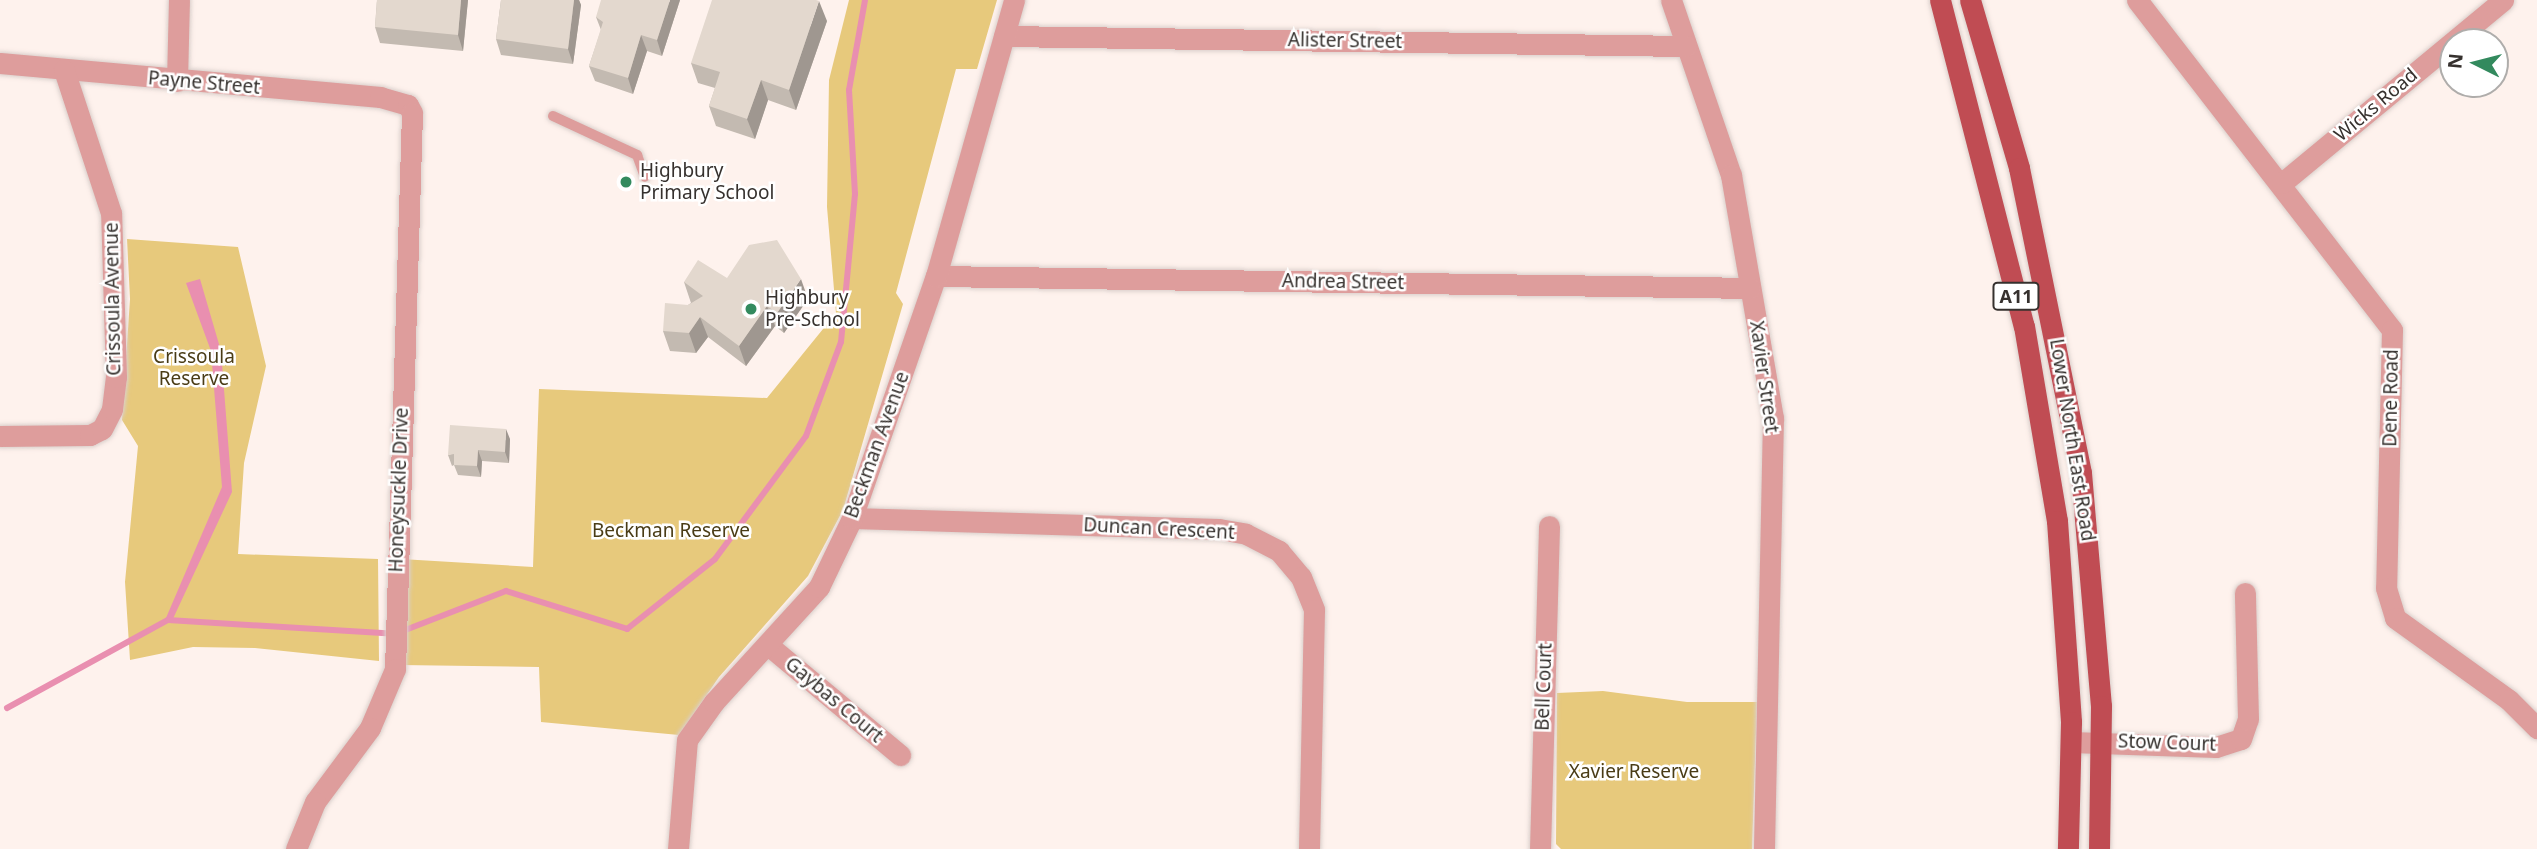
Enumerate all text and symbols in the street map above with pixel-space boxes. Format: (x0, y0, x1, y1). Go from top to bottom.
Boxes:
north arrow (2439, 28, 2509, 98)
street label: Alister Street (1288, 29, 1402, 53)
text: N (2441, 52, 2469, 70)
street label: Wicks Road (2330, 64, 2422, 146)
street label: Payne Street (147, 67, 261, 99)
place label: Highbury Primary School (640, 160, 774, 204)
marker: Highbury Primary School (618, 174, 634, 190)
street label: Crissoula Avenue (100, 222, 126, 376)
street label: Andrea Street (1282, 270, 1404, 294)
road number: A11 (1992, 282, 2040, 310)
place label: Highbury Pre-School (765, 287, 860, 331)
marker: Highbury Pre-School (743, 301, 759, 317)
street label: Xavier Street (1745, 320, 1783, 434)
street label: Lower North East Road (2045, 337, 2099, 543)
park label: Crissoula Reserve (153, 346, 235, 390)
street label: Dene Road (2379, 349, 2403, 447)
street label: Beckman Avenue (840, 369, 914, 521)
street label: Honeysuckle Drive (385, 407, 413, 573)
street label: Duncan Crescent (1083, 514, 1235, 544)
park label: Beckman Reserve (592, 520, 750, 542)
street label: Bell Court (1531, 643, 1557, 731)
street label: Gaybas Court (781, 653, 887, 747)
street label: Stow Court (2118, 730, 2216, 756)
park label: Xavier Reserve (1569, 761, 1699, 783)

